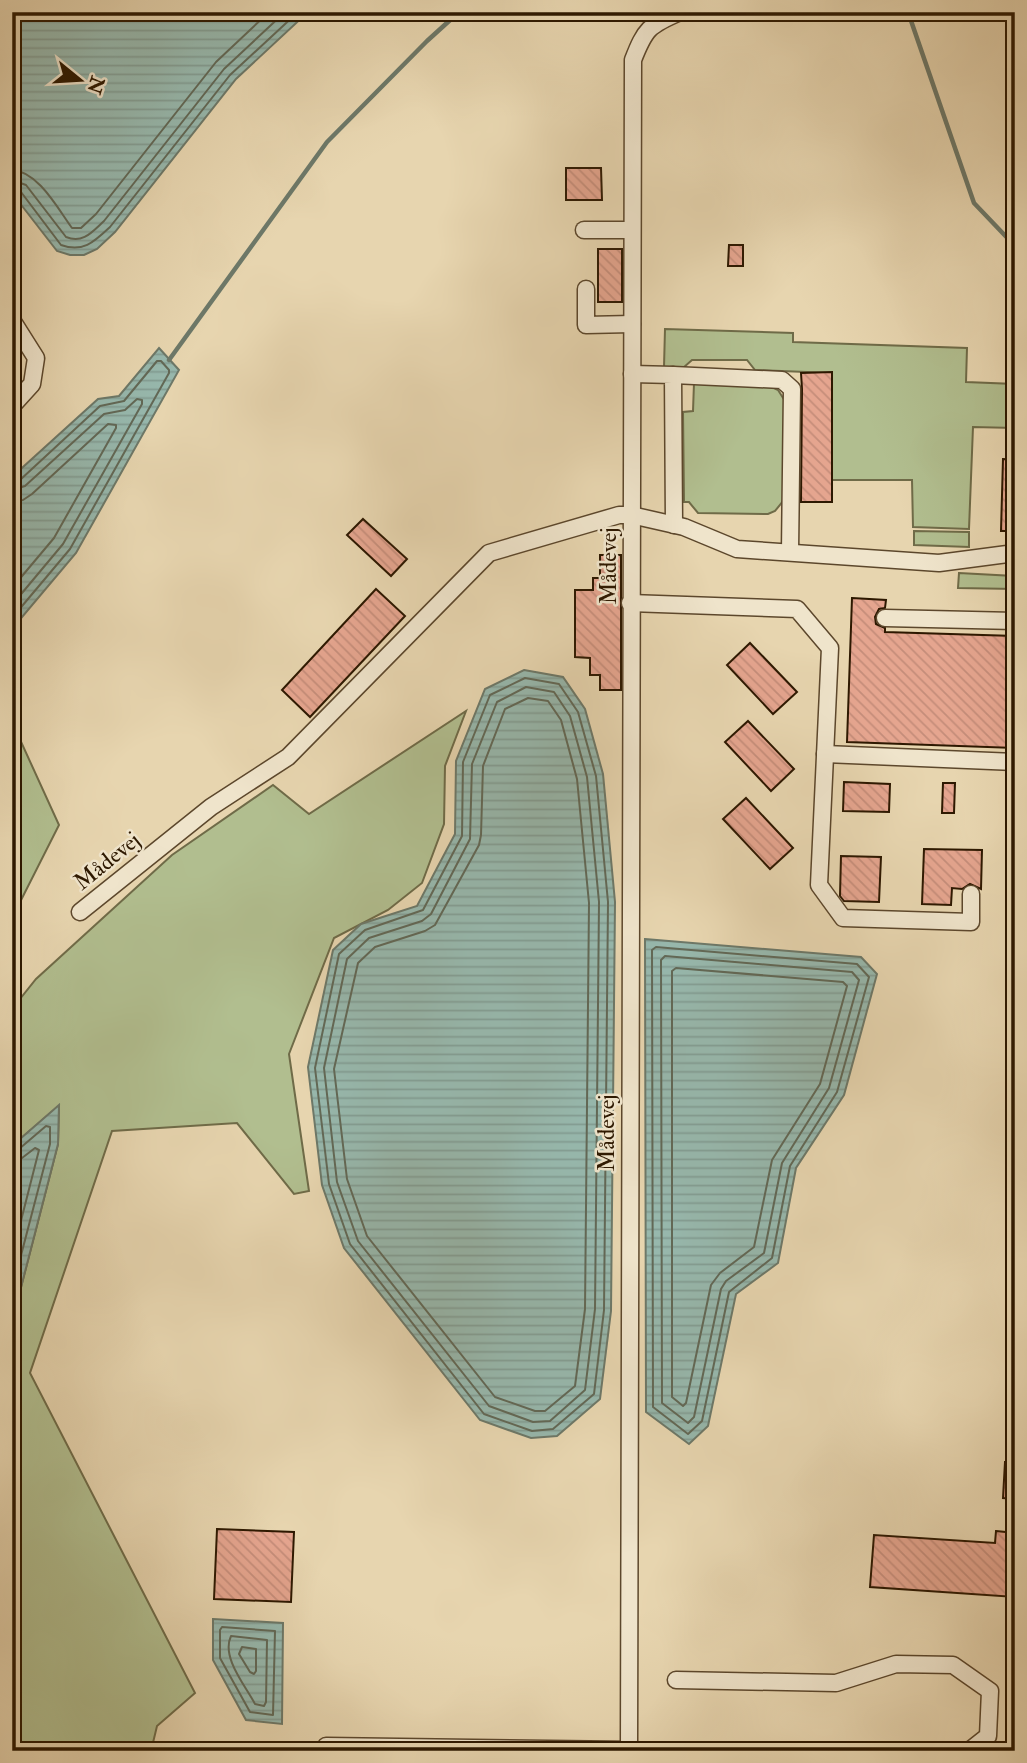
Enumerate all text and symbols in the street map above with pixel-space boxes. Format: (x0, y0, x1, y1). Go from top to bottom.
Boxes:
north arrow (46, 46, 116, 116)
text: N (81, 72, 110, 98)
street label: Mådevej (594, 527, 623, 605)
street label: Mådevej (68, 825, 146, 897)
street label: Mådevej (592, 1094, 621, 1172)

